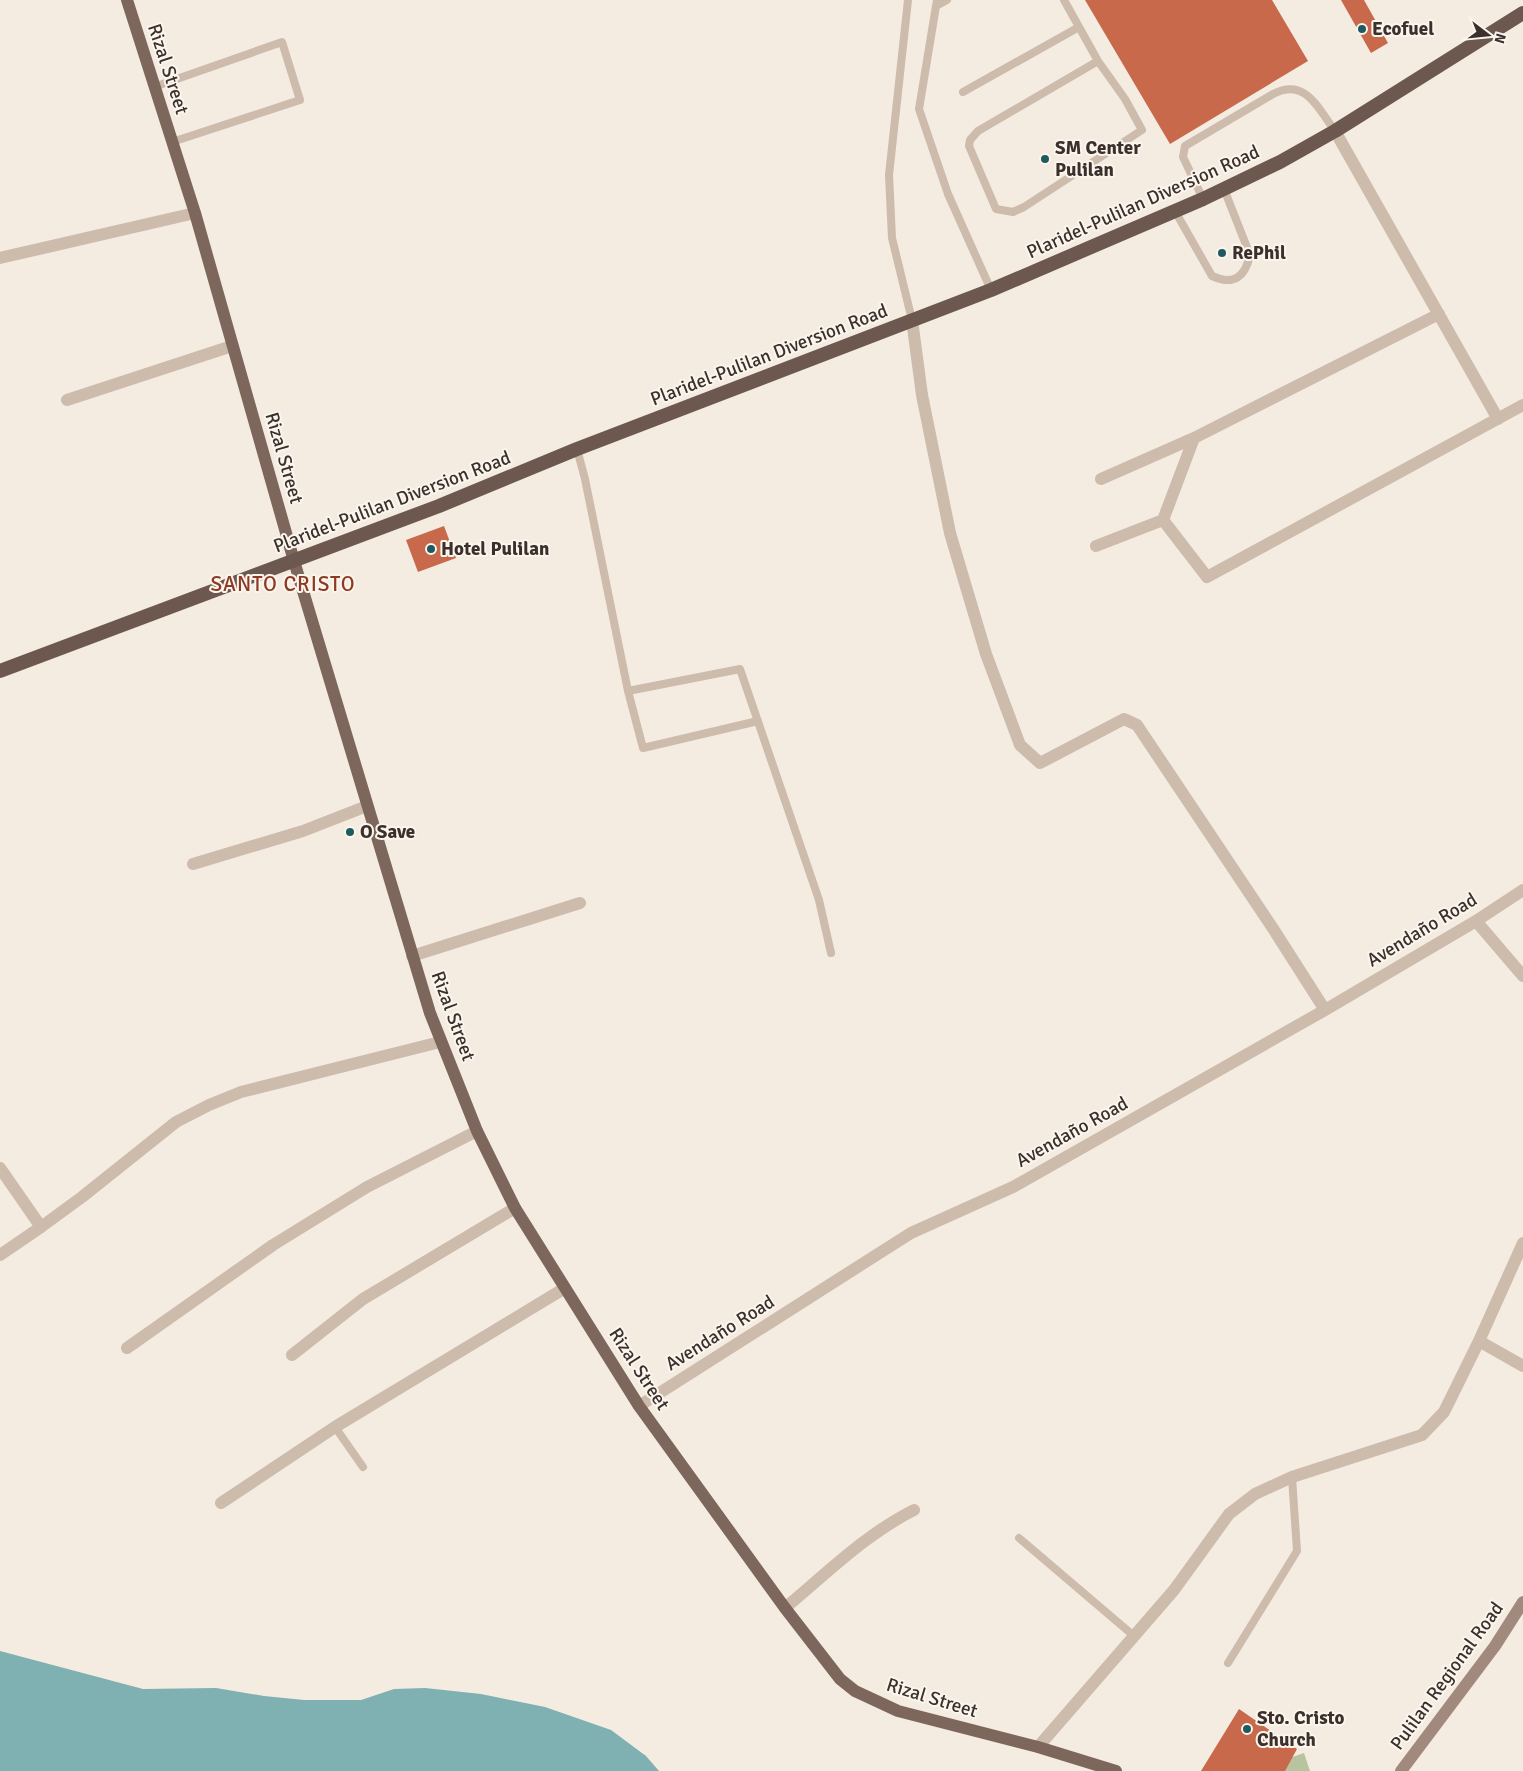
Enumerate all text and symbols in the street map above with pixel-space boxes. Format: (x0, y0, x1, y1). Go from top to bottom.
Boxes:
north arrow (1463, 10, 1513, 60)
place label: Ecofuel (1372, 17, 1434, 41)
street label: Rizal Street (142, 21, 194, 118)
marker: Ecofuel (1356, 23, 1368, 35)
text: N (1491, 31, 1510, 45)
place label: SM Center Pulilan (1055, 136, 1141, 182)
street label: Plaridel-Pulilan Diversion Road (1023, 140, 1263, 264)
marker: SM Center Pulilan (1039, 153, 1051, 165)
place label: RePhil (1232, 241, 1286, 265)
marker: RePhil (1216, 247, 1228, 259)
street label: Plaridel-Pulilan Diversion Road (647, 299, 891, 411)
street label: Rizal Street (260, 410, 309, 507)
street label: Plaridel-Pulilan Diversion Road (270, 446, 514, 558)
place label: Hotel Pulilan (441, 537, 549, 561)
marker: Hotel Pulilan (425, 543, 437, 555)
district label: SANTO CRISTO (210, 571, 356, 597)
place label: O Save (360, 820, 415, 844)
marker: O Save (344, 826, 356, 838)
street label: Avendaño Road (1363, 888, 1481, 972)
street label: Rizal Street (426, 968, 480, 1065)
street label: Avendaño Road (1012, 1091, 1132, 1173)
street label: Avendaño Road (661, 1290, 779, 1376)
street label: Rizal Street (603, 1323, 675, 1415)
street label: Pulilan Regional Road (1385, 1597, 1509, 1755)
street label: Rizal Street (884, 1673, 981, 1723)
place label: Sto. Cristo Church (1257, 1706, 1345, 1752)
marker: Sto. Cristo Church (1241, 1723, 1253, 1735)

